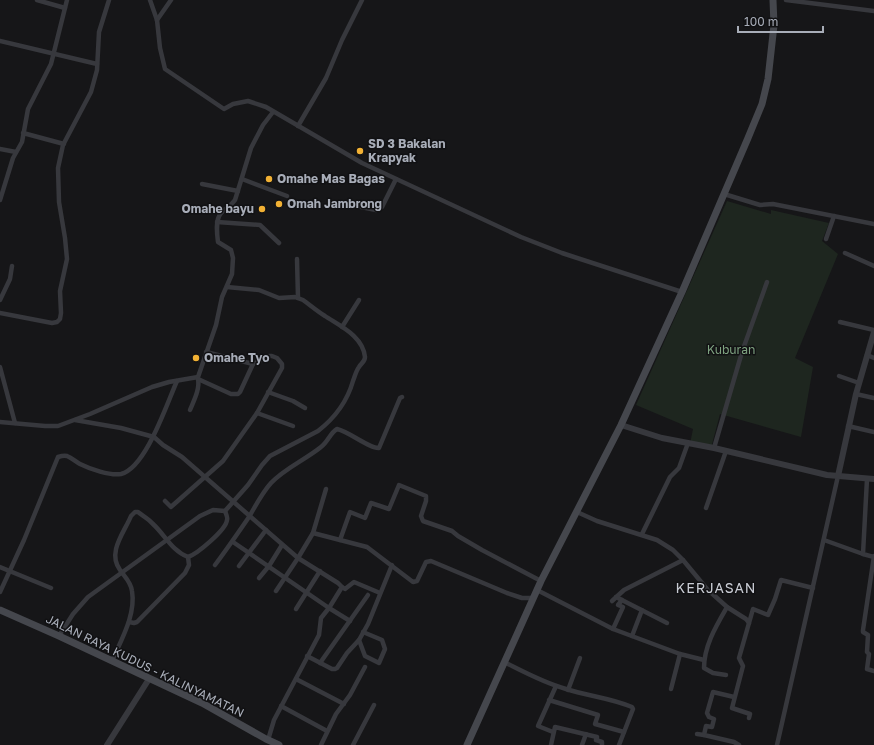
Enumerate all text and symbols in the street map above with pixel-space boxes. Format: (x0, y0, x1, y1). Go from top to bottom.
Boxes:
scale bar (738, 8, 823, 34)
text: 100 m (744, 14, 778, 29)
place label: SD 3 Bakalan Krapyak (368, 136, 445, 165)
marker: SD 3 Bakalan Krapyak (355, 146, 365, 156)
place label: Omahe Mas Bagas (277, 171, 385, 186)
marker: Omahe Mas Bagas (264, 174, 274, 184)
place label: Omah Jambrong (287, 196, 382, 211)
marker: Omah Jambrong (274, 199, 284, 209)
place label: Omahe bayu (181, 201, 254, 216)
marker: Omahe bayu (257, 204, 267, 214)
park label: Kuburan (707, 342, 755, 357)
place label: Omahe Tyo (204, 350, 270, 365)
marker: Omahe Tyo (191, 353, 201, 363)
district label: KERJASAN (675, 579, 757, 596)
street label: JALAN RAYA KUDUS - KALINYAMATAN (44, 611, 247, 720)

